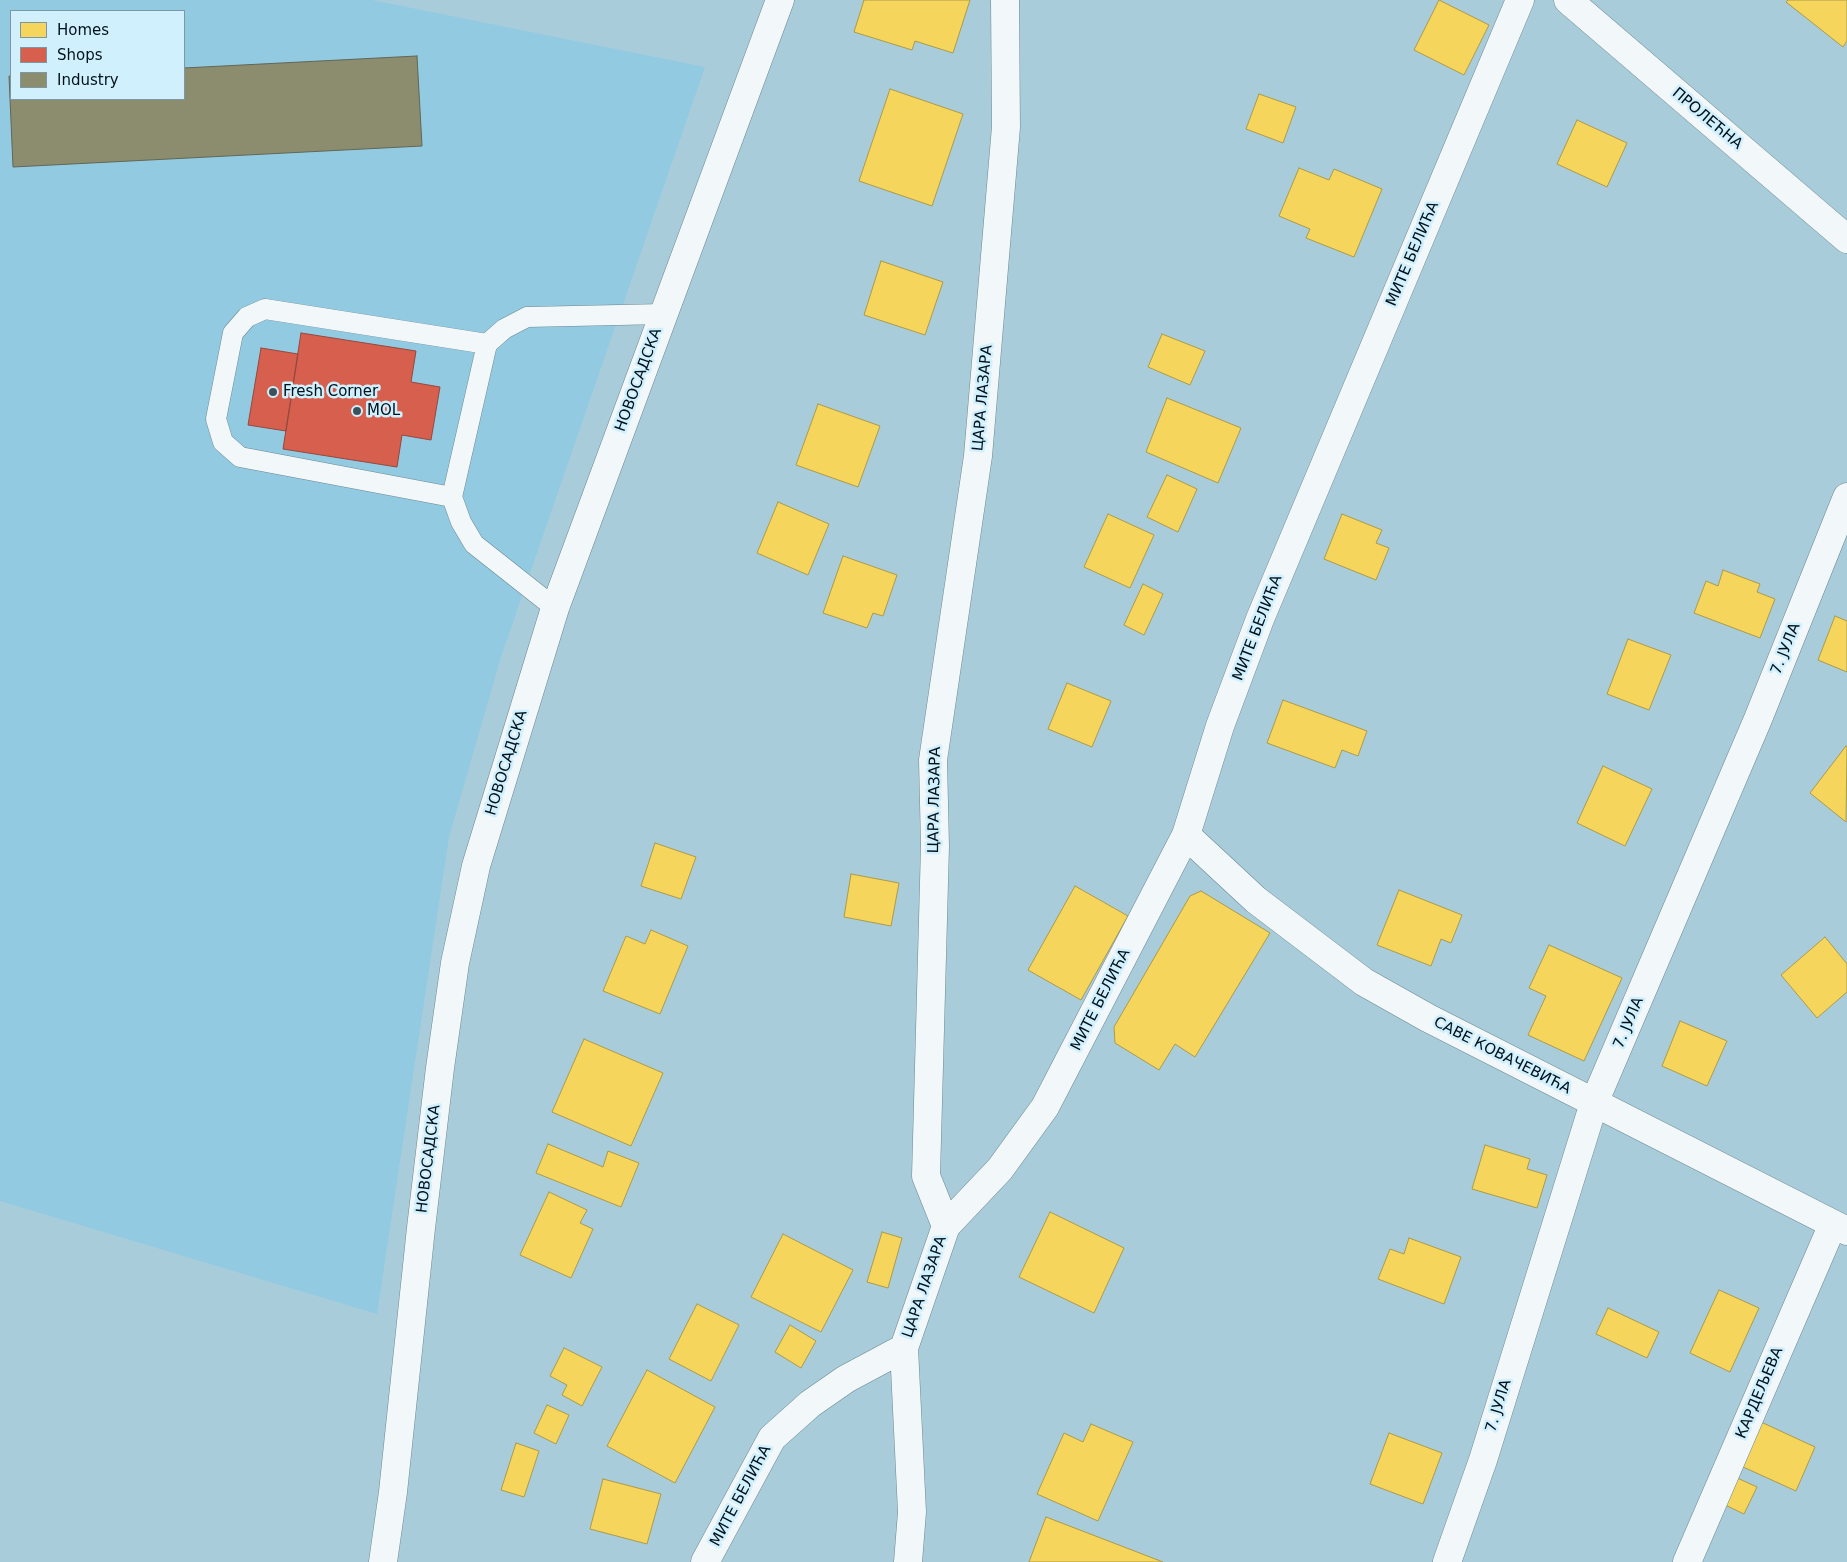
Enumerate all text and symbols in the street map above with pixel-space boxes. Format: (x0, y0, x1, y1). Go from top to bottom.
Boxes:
legend (10, 10, 185, 100)
text: Homes (57, 21, 109, 39)
text: Shops (57, 46, 103, 64)
text: Industry (57, 71, 119, 89)
street label: ПРОЛЕЋНА (1668, 84, 1746, 154)
street label: МИТЕ БЕЛИЋА (1383, 199, 1443, 309)
street label: НОВОСАДСКА (612, 326, 666, 434)
street label: ЦАРА ЛАЗАРА (969, 344, 997, 452)
place label: Fresh Corner (283, 383, 378, 401)
marker: Fresh Corner (267, 386, 279, 398)
place label: MOL (367, 402, 400, 420)
marker: MOL (351, 405, 363, 417)
street label: МИТЕ БЕЛИЋА (1230, 573, 1286, 683)
street label: 7. ЈУЛА (1768, 621, 1804, 677)
street label: НОВОСАДСКА (482, 708, 532, 818)
street label: ЦАРА ЛАЗАРА (925, 746, 945, 854)
street label: МИТЕ БЕЛИЋА (1068, 946, 1134, 1054)
street label: 7. ЈУЛА (1610, 995, 1648, 1051)
street label: САВЕ КОВАЧЕВИЋА (1430, 1014, 1574, 1098)
street label: НОВОСАДСКА (413, 1104, 445, 1214)
street label: ЦАРА ЛАЗАРА (899, 1234, 951, 1340)
street label: КАРДЕЉЕВА (1733, 1345, 1787, 1441)
street label: 7. ЈУЛА (1482, 1377, 1516, 1435)
street label: МИТЕ БЕЛИЋА (707, 1442, 775, 1550)

